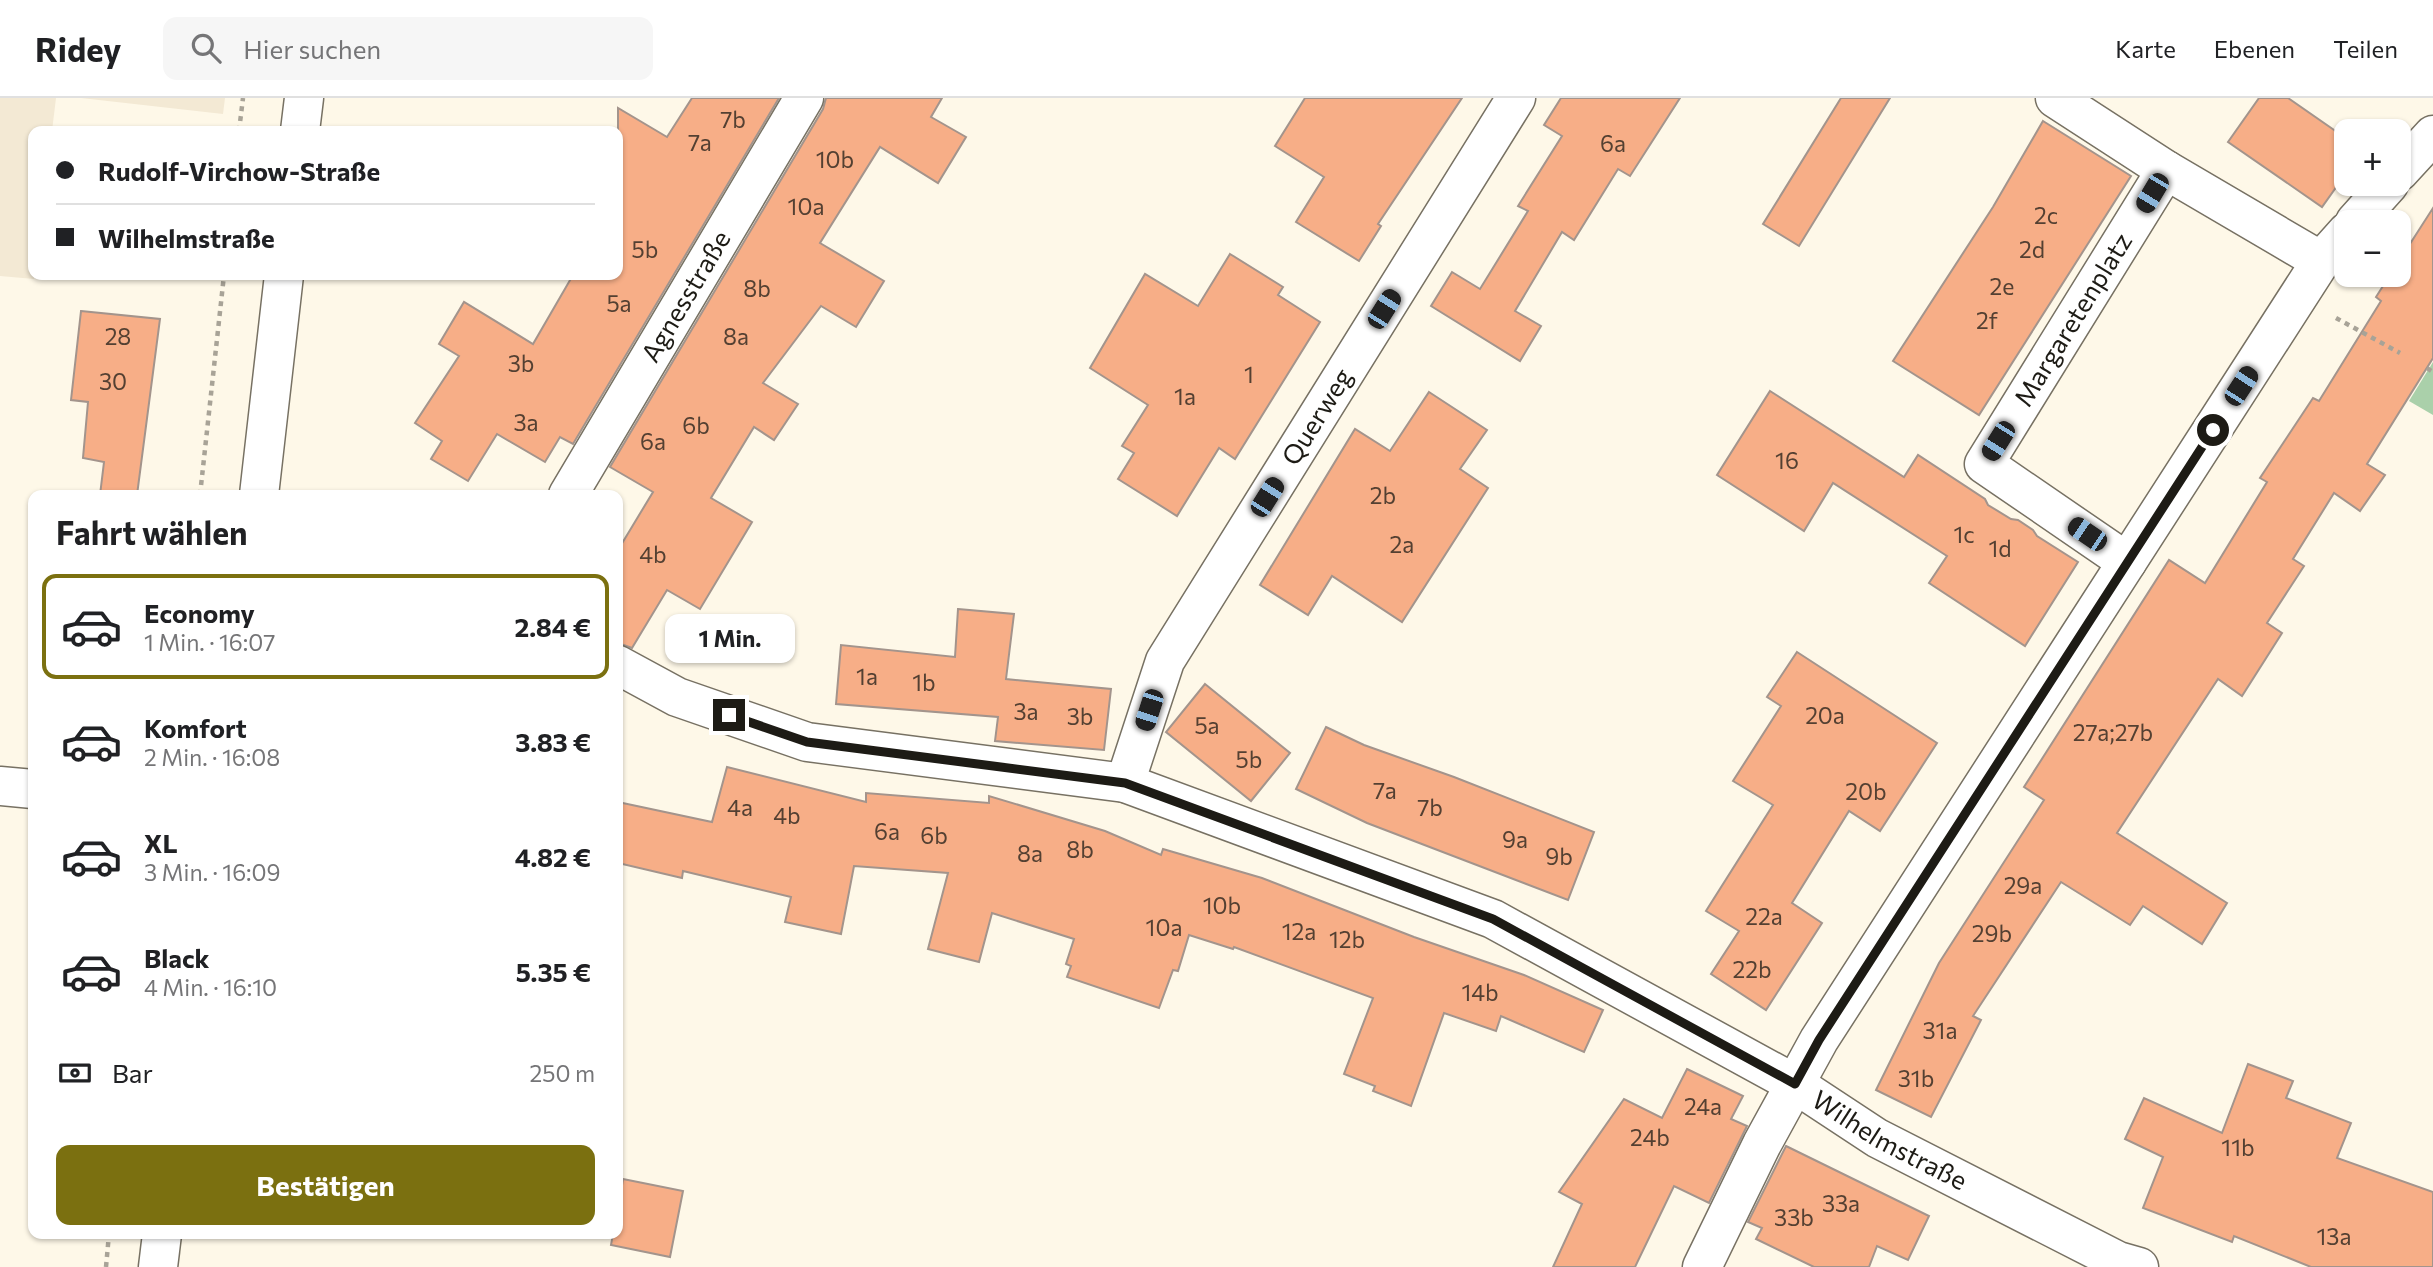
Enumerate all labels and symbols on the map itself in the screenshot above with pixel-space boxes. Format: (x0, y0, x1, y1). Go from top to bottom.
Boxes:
house number: 7b (720, 105, 746, 133)
house number: 7a (688, 128, 712, 156)
house number: 6a (1600, 129, 1626, 157)
house number: 10b (816, 145, 854, 173)
car (2133, 170, 2172, 216)
house number: 10a (788, 192, 824, 220)
house number: 2c (2034, 201, 2058, 229)
street label: Agnesstraße (634, 224, 736, 367)
street label: Margaretenplatz (2007, 227, 2137, 411)
house number: 5b (632, 235, 658, 263)
house number: 2d (2019, 235, 2045, 263)
house number: 2e (1990, 272, 2014, 300)
house number: 8b (743, 274, 771, 302)
car (1364, 286, 1405, 332)
house number: 5a (606, 289, 632, 317)
house number: 2f (1976, 306, 1998, 334)
house number: 28 (105, 322, 131, 350)
house number: 8a (723, 322, 749, 350)
house number: 3b (508, 349, 534, 377)
house number: 1 (1244, 360, 1254, 388)
street label: Querweg (1274, 362, 1358, 470)
car (2221, 363, 2262, 409)
house number: 30 (99, 367, 127, 395)
house number: 1a (1174, 382, 1196, 410)
house number: 3a (513, 408, 539, 436)
house number: 6b (682, 411, 710, 439)
route start (2197, 414, 2229, 446)
car (1978, 418, 2019, 464)
house number: 6a (640, 427, 666, 455)
house number: 16 (1775, 446, 1799, 474)
car (1247, 474, 1288, 520)
house number: 2b (1370, 481, 1396, 509)
car (2064, 514, 2111, 554)
house number: 1c (1953, 520, 1975, 548)
house number: 2a (1390, 530, 1414, 558)
house number: 1d (1988, 534, 2012, 562)
house number: 4b (639, 540, 667, 568)
callout: 1 Min. (664, 614, 794, 662)
house number: 1a (856, 662, 878, 690)
house number: 1b (912, 668, 936, 696)
car (1133, 687, 1166, 733)
house number: 3a (1013, 697, 1039, 725)
route end (713, 699, 745, 731)
house number: 20a (1805, 701, 1845, 729)
house number: 3b (1067, 702, 1093, 730)
house number: 5a (1194, 711, 1220, 739)
house number: 27a;27b (2073, 718, 2153, 746)
house number: 5b (1236, 745, 1262, 773)
house number: 7a (1373, 776, 1397, 804)
house number: 20b (1845, 777, 1887, 805)
house number: 4a (727, 793, 753, 821)
house number: 7b (1417, 793, 1443, 821)
house number: 4b (773, 801, 801, 829)
house number: 6a (874, 817, 900, 845)
house number: 6b (920, 821, 948, 849)
house number: 9a (1502, 825, 1528, 853)
house number: 8b (1066, 835, 1094, 863)
house number: 8a (1017, 839, 1043, 867)
house number: 9b (1545, 842, 1573, 870)
house number: 29a (2004, 871, 2042, 899)
house number: 10b (1203, 891, 1241, 919)
house number: 22a (1745, 902, 1783, 930)
house number: 10a (1146, 913, 1182, 941)
house number: 12a (1282, 917, 1316, 945)
house number: 29b (1972, 919, 2012, 947)
house number: 12b (1329, 925, 1365, 953)
house number: 22b (1732, 955, 1772, 983)
house number: 14b (1461, 978, 1499, 1006)
house number: 31a (1923, 1016, 1957, 1044)
house number: 31b (1898, 1064, 1934, 1092)
street label: Wilhelmstraße (1807, 1083, 1973, 1195)
house number: 24a (1684, 1092, 1722, 1120)
house number: 24b (1630, 1123, 1670, 1151)
house number: 11b (2221, 1133, 2255, 1161)
house number: 33a (1822, 1189, 1860, 1217)
house number: 33b (1774, 1203, 1814, 1231)
house number: 13a (2317, 1222, 2351, 1250)

